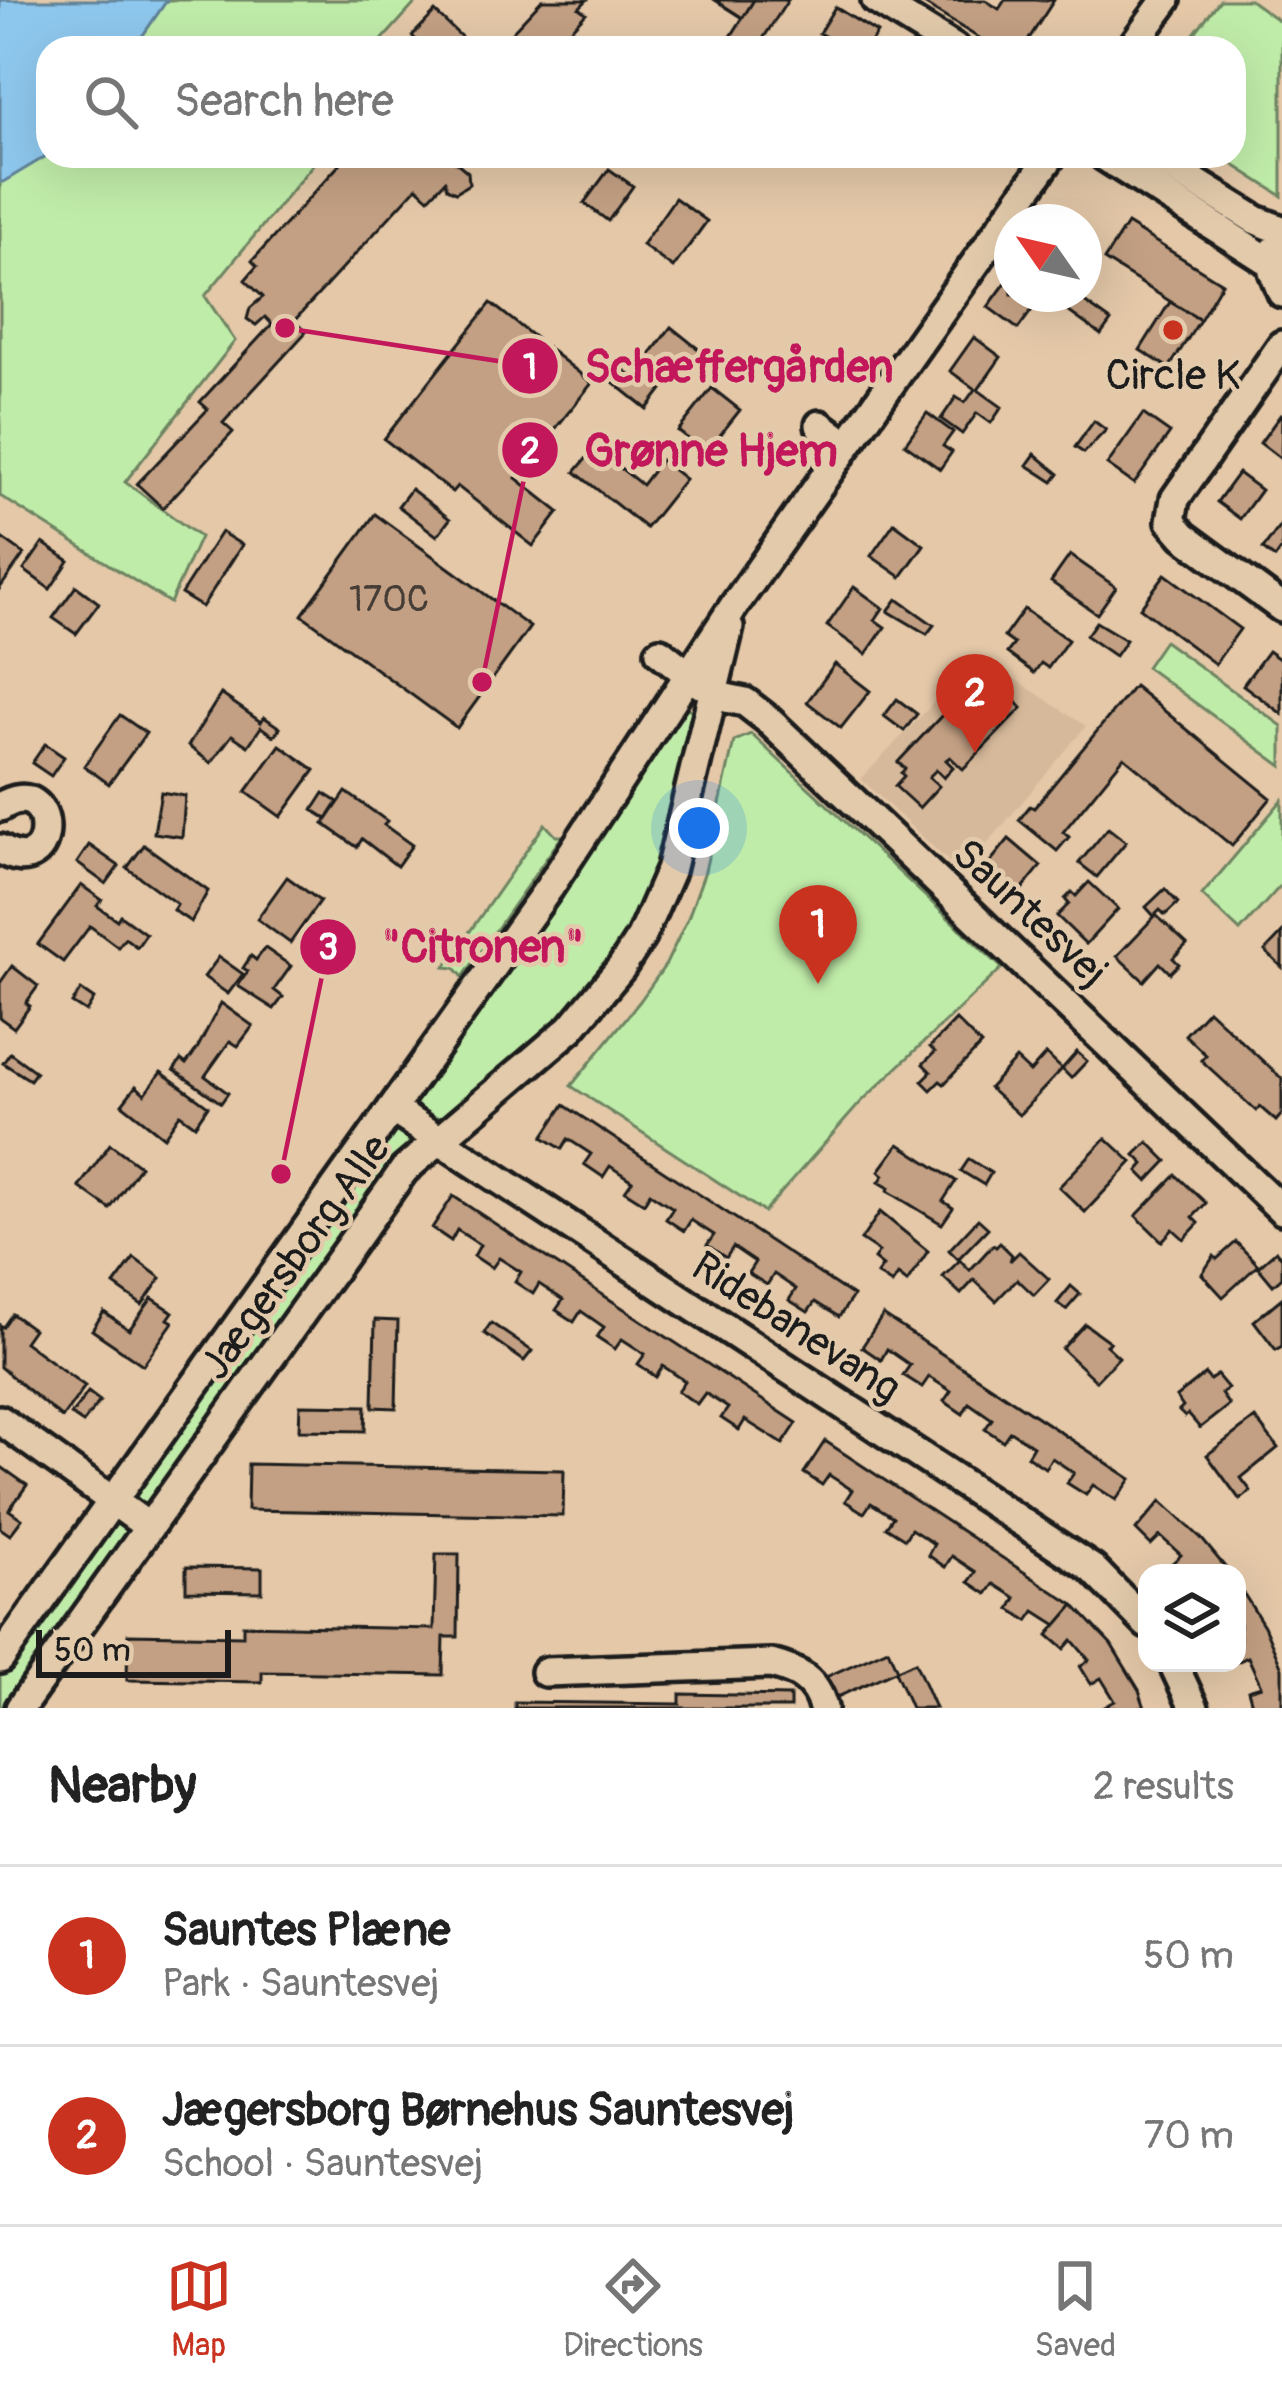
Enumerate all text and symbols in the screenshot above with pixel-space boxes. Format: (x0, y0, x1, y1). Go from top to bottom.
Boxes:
search box (36, 36, 1246, 168)
icon: search (78, 69, 144, 135)
text: Search here (174, 74, 394, 130)
north arrow (994, 204, 1102, 312)
marker: Circle K (1160, 317, 1186, 343)
callout: Schæffergården (500, 326, 917, 407)
text: Schæffergården (584, 340, 894, 396)
text: 1 (523, 345, 537, 390)
place label: Circle K (1106, 350, 1240, 402)
callout: Grønne Hjem (500, 410, 862, 491)
text: Grønne Hjem (584, 424, 838, 480)
text: 2 (520, 429, 540, 474)
house number: 170C (349, 577, 429, 622)
pin: 2 (936, 654, 1014, 753)
your location (669, 798, 729, 858)
street label: Sauntesvej (941, 829, 1118, 998)
pin: 1 (779, 885, 857, 984)
callout: "Citronen" (298, 906, 607, 987)
text: "Citronen" (382, 920, 584, 976)
text: 3 (318, 925, 338, 970)
street label: Jægersborg Alle (189, 1124, 402, 1390)
street label: Ridebanevang (682, 1241, 910, 1415)
map controls (1138, 1564, 1246, 1672)
button: layers (1138, 1564, 1246, 1672)
scale bar (36, 1624, 231, 1677)
text: 50 m (54, 1630, 131, 1671)
text: Nearby (48, 1754, 196, 1818)
text: 2 results (1093, 1762, 1234, 1811)
text: Sauntes Plæne (162, 1903, 450, 1959)
text: 1 (79, 1931, 95, 1980)
text: 50 m (1143, 1931, 1234, 1980)
text: Park · Sauntesvej (162, 1959, 439, 2008)
text: Jægersborg Børnehus Sauntesvej (162, 2083, 794, 2139)
text: 2 (76, 2111, 98, 2160)
text: 70 m (1144, 2111, 1234, 2160)
text: School · Sauntesvej (162, 2139, 483, 2188)
tab: Map (166, 2253, 232, 2366)
tab: Directions (563, 2253, 703, 2366)
tab: Saved (1034, 2253, 1116, 2366)

